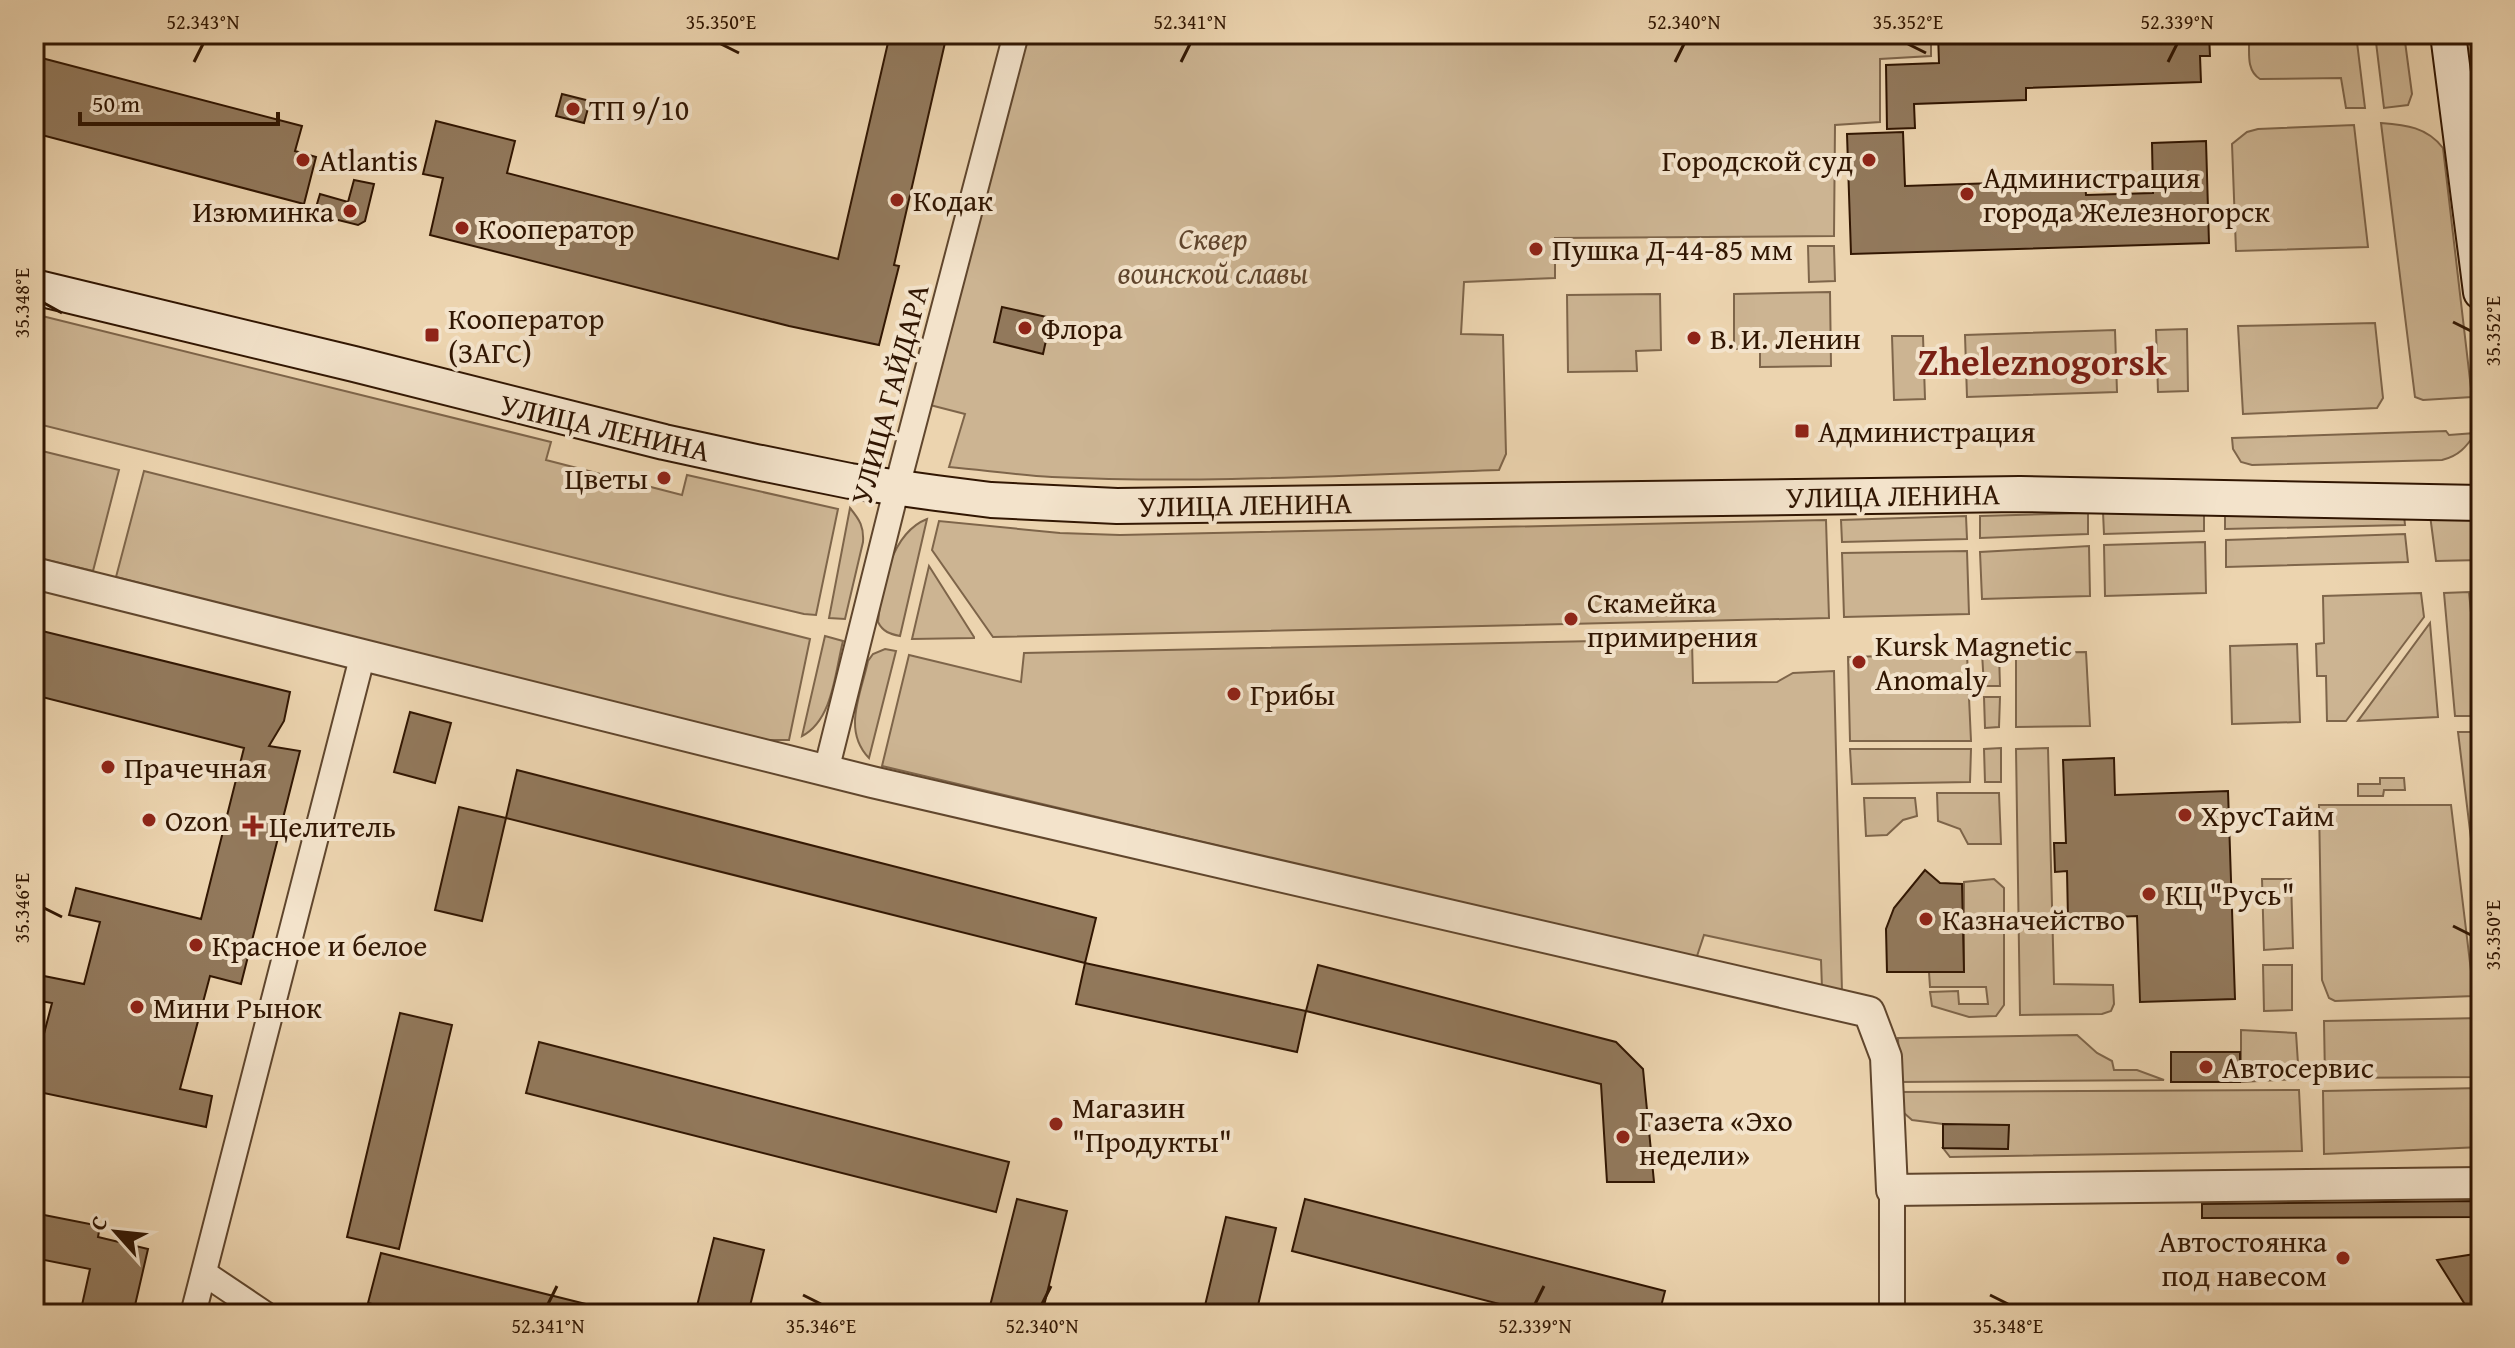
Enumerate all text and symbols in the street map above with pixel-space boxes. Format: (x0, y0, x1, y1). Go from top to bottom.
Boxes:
text: 52.343°N (166, 7, 240, 36)
text: 35.350°E (686, 7, 756, 36)
text: 52.341°N (1153, 7, 1227, 36)
text: 52.340°N (1647, 7, 1721, 36)
text: 35.352°E (1873, 7, 1943, 36)
text: 52.339°N (2140, 7, 2214, 36)
scale bar (80, 76, 278, 126)
text: 50 m (92, 86, 140, 121)
place label: ТП 9/10 (589, 87, 689, 131)
marker: ТП 9/10 (564, 100, 582, 118)
place label: Atlantis (319, 138, 418, 182)
place label: Городской суд (1662, 138, 1853, 182)
marker: Atlantis (294, 151, 312, 169)
marker: Городской суд (1860, 151, 1878, 169)
place label: Администрация города Железногорск (1983, 155, 2270, 233)
place label: Кодак (913, 178, 993, 222)
marker: Администрация города Железногорск (1958, 185, 1976, 203)
place label: Изюминка (192, 189, 335, 233)
marker: Кодак (888, 191, 906, 209)
marker: Изюминка (341, 202, 359, 220)
place label: Кооператор (478, 206, 635, 250)
park label: Сквер воинской славы (1118, 216, 1309, 294)
marker: Кооператор (453, 219, 471, 237)
place label: Пушка Д-44-85 мм (1552, 227, 1793, 271)
marker: Пушка Д-44-85 мм (1527, 240, 1545, 258)
text: 35.348°E (7, 268, 36, 338)
street label: УЛИЦА ГАЙДАРА (838, 279, 940, 509)
place label: Кооператор (ЗАГС) (448, 296, 605, 374)
text: 35.352°E (2478, 296, 2507, 366)
place label: Флора (1041, 306, 1124, 350)
place label: В. И. Ленин (1710, 316, 1861, 360)
marker: Флора (1016, 319, 1034, 337)
marker: Кооператор (ЗАГС) (423, 326, 441, 344)
marker: В. И. Ленин (1685, 329, 1703, 347)
district label: Zheleznogorsk (1918, 333, 2167, 389)
street label: УЛИЦА ЛЕНИНА (496, 381, 714, 473)
place label: Администрация (1818, 409, 2035, 453)
marker: Администрация (1793, 422, 1811, 440)
place label: Цветы (564, 456, 648, 500)
marker: Цветы (655, 469, 673, 487)
street label: УЛИЦА ЛЕНИНА (1786, 471, 2000, 519)
street label: УЛИЦА ЛЕНИНА (1138, 480, 1352, 528)
place label: Скамейка примирения (1587, 580, 1758, 658)
marker: Скамейка примирения (1562, 610, 1580, 628)
place label: Kursk Magnetic Anomaly (1875, 623, 2072, 701)
marker: Kursk Magnetic Anomaly (1850, 653, 1868, 671)
place label: Грибы (1250, 672, 1335, 716)
marker: Грибы (1225, 685, 1243, 703)
place label: Прачечная (124, 745, 267, 789)
marker: Прачечная (99, 758, 117, 776)
place label: ХрусТайм (2201, 793, 2335, 837)
place label: Ozon (165, 798, 229, 842)
place label: Целитель (269, 804, 396, 848)
marker: ХрусТайм (2176, 806, 2194, 824)
marker: Ozon (140, 811, 158, 829)
marker: Целитель (244, 817, 262, 835)
place label: КЦ "Русь" (2165, 872, 2295, 916)
text: 35.346°E (7, 873, 36, 943)
marker: КЦ "Русь" (2140, 885, 2158, 903)
place label: Казначейство (1942, 897, 2125, 941)
text: 35.350°E (2478, 900, 2507, 970)
marker: Казначейство (1917, 910, 1935, 928)
place label: Красное и белое (212, 923, 427, 967)
marker: Красное и белое (187, 936, 205, 954)
place label: Мини Рынок (153, 985, 322, 1029)
marker: Мини Рынок (128, 998, 146, 1016)
place label: Автосервис (2222, 1045, 2374, 1089)
marker: Автосервис (2197, 1058, 2215, 1076)
place label: Магазин "Продукты" (1072, 1085, 1232, 1163)
place label: Газета «Эхо недели» (1639, 1098, 1793, 1176)
marker: Магазин "Продукты" (1047, 1115, 1065, 1133)
marker: Газета «Эхо недели» (1614, 1128, 1632, 1146)
north arrow (76, 1192, 156, 1272)
text: С (81, 1210, 115, 1236)
place label: Автостоянка под навесом (2159, 1219, 2328, 1297)
marker: Автостоянка под навесом (2334, 1249, 2352, 1267)
text: 52.341°N (511, 1311, 585, 1340)
text: 35.346°E (786, 1311, 856, 1340)
text: 52.340°N (1005, 1311, 1079, 1340)
text: 52.339°N (1498, 1311, 1572, 1340)
text: 35.348°E (1973, 1311, 2043, 1340)

